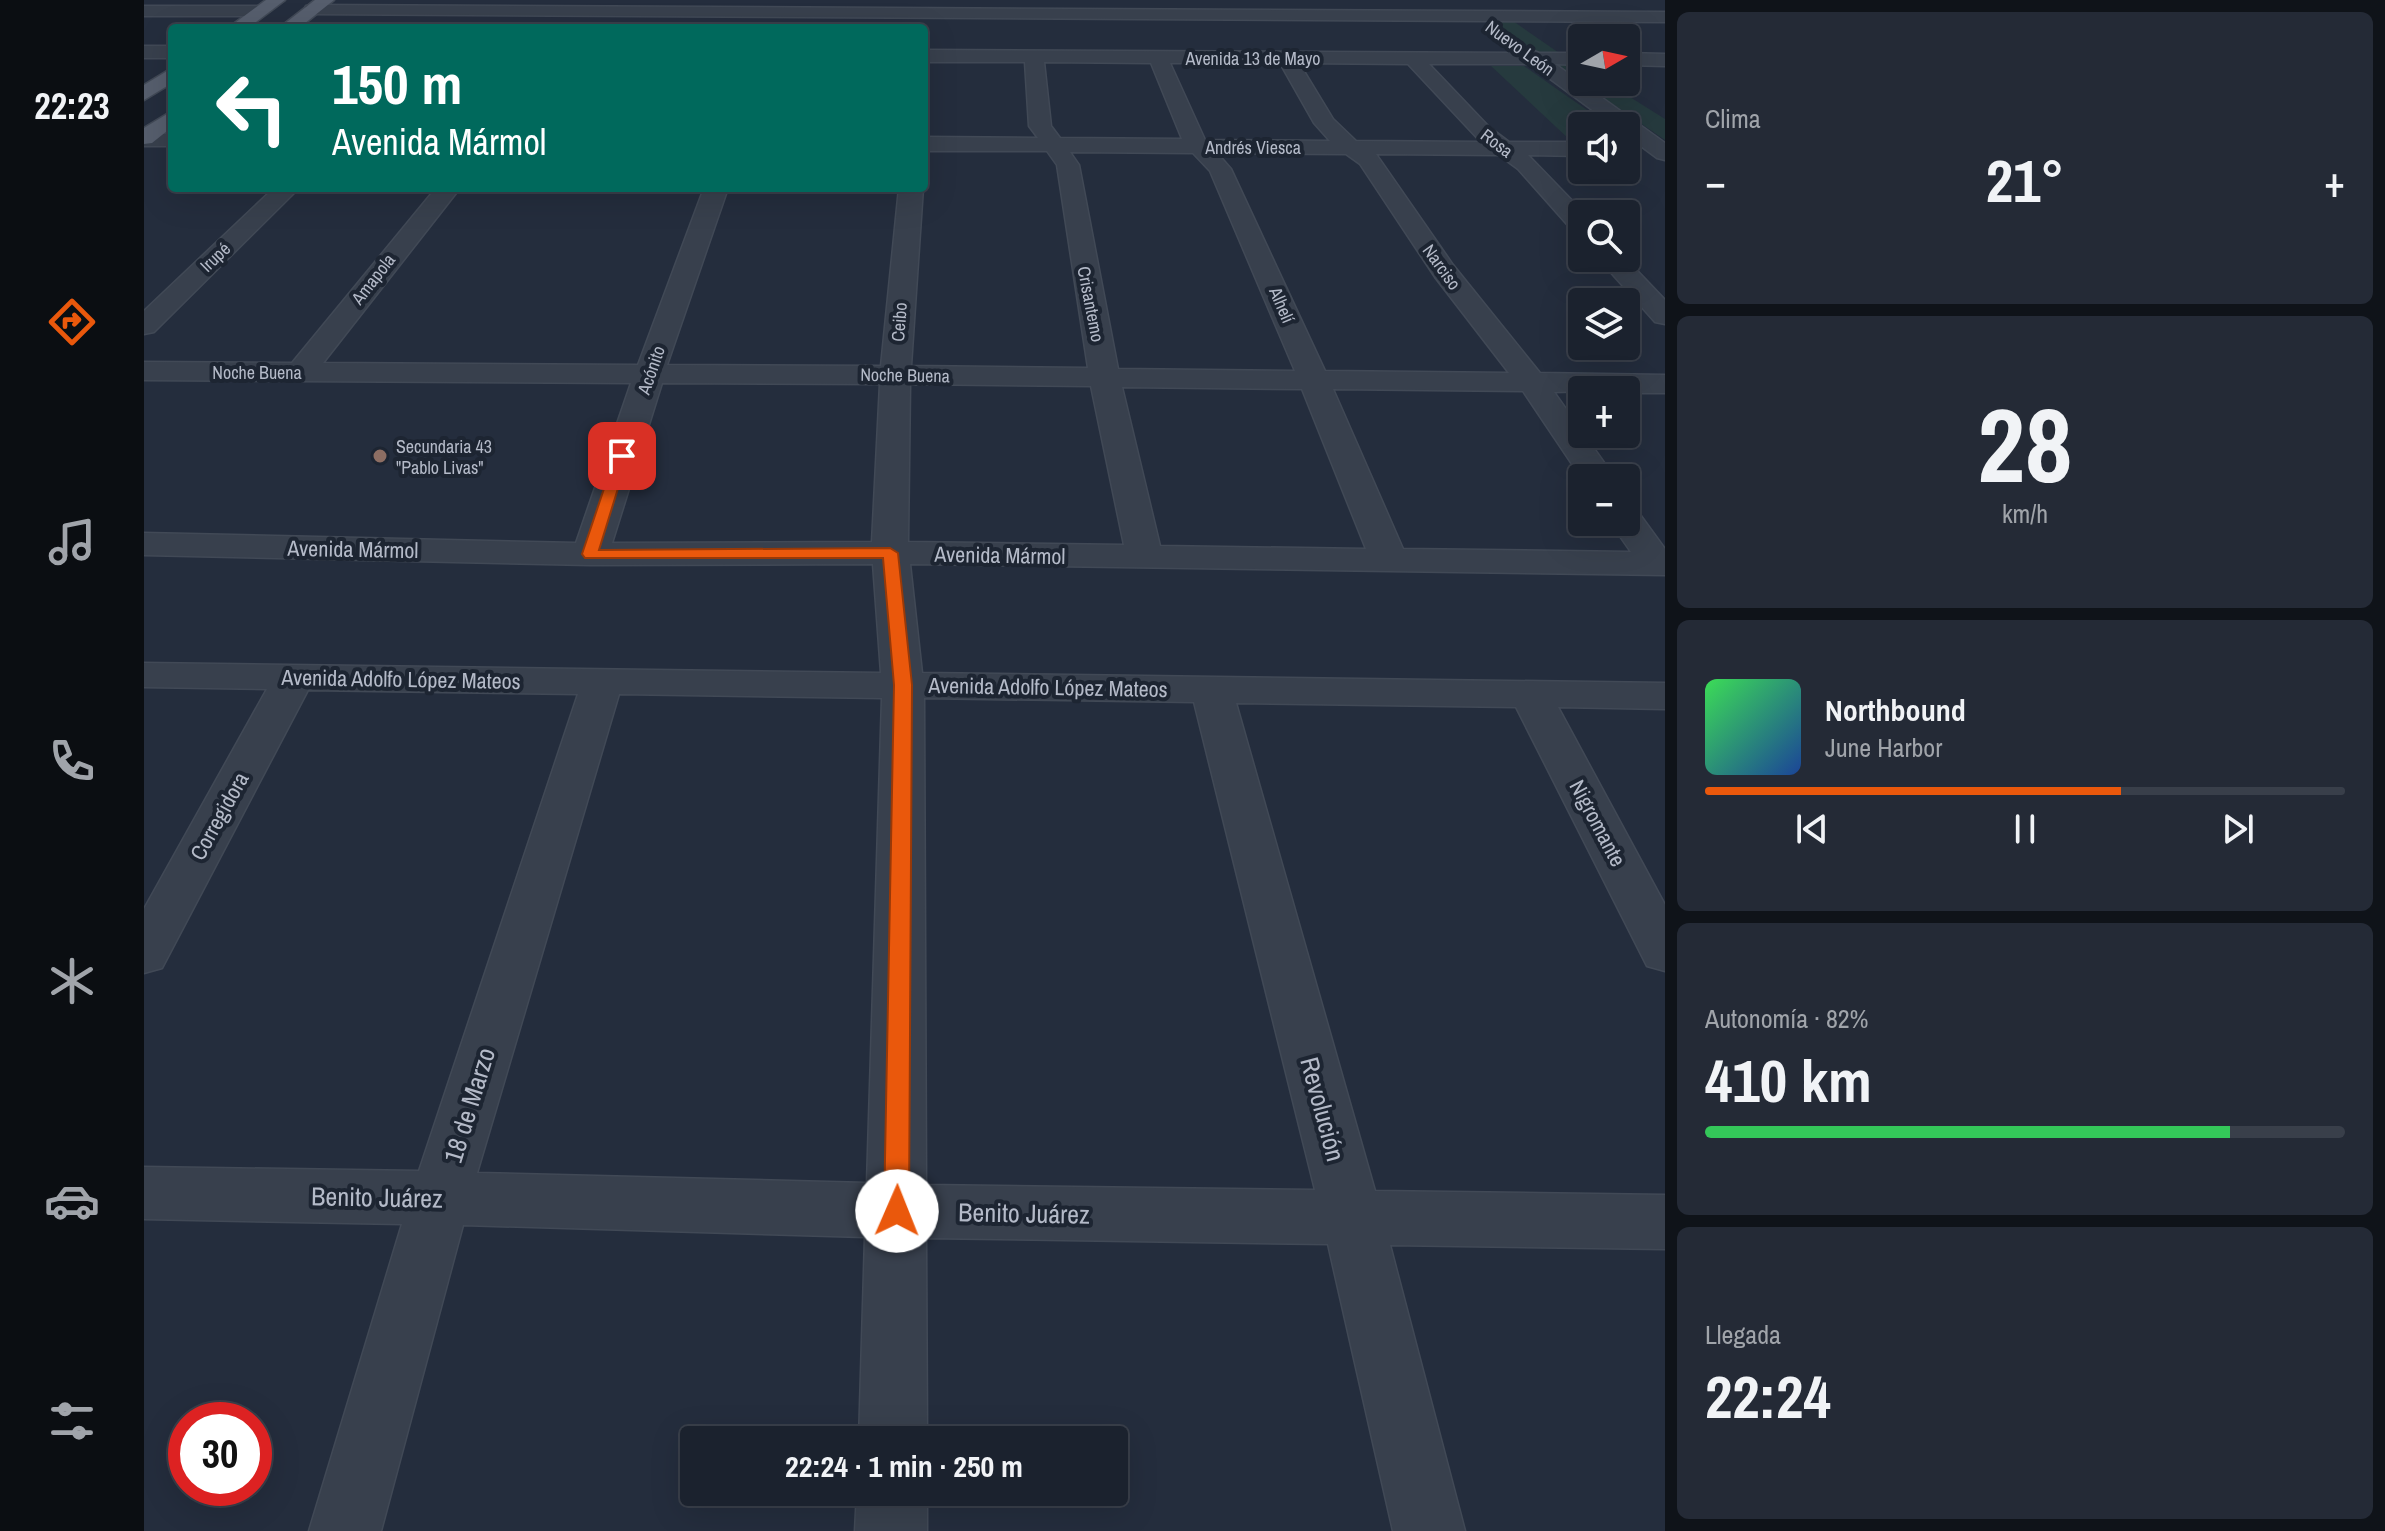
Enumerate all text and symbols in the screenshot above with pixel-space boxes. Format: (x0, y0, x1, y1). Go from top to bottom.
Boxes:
street label: Nuevo León (1480, 14, 1560, 82)
north arrow (1568, 24, 1640, 96)
map controls (1568, 24, 1640, 536)
text: 150 m (332, 46, 462, 121)
street label: Avenida 13 de Mayo (1184, 46, 1321, 71)
icon: left (200, 56, 304, 160)
text: 22:23 (34, 82, 110, 130)
text: Clima (1705, 101, 1761, 136)
button: sound (1568, 112, 1640, 184)
text: Avenida Mármol (332, 118, 546, 166)
street label: Rosa (1476, 123, 1518, 163)
street label: Andrés Viesca (1204, 135, 1301, 160)
text: 21° (1986, 140, 2064, 221)
text: − (1705, 151, 1726, 211)
text: + (2324, 151, 2345, 211)
button: search (1568, 200, 1640, 272)
street label: Irupé (194, 236, 236, 278)
street label: Narciso (1417, 239, 1467, 295)
street label: Amapola (345, 248, 401, 310)
street label: Crisantemo (1071, 264, 1111, 344)
street label: Alhelí (1263, 282, 1301, 328)
button: layers (1568, 288, 1640, 360)
icon: directions (44, 294, 100, 350)
street label: Ceibo (885, 301, 913, 343)
street label: Acónito (631, 342, 671, 399)
street label: Noche Buena (212, 360, 302, 385)
street label: Noche Buena (860, 362, 950, 388)
text: 28 (1978, 374, 2072, 514)
button: + (1568, 376, 1640, 448)
pin (588, 422, 656, 490)
place label: Secundaria 43 "Pablo Livas" (396, 434, 492, 480)
icon: arrive (600, 434, 644, 478)
marker: Secundaria 43 "Pablo Livas" (371, 447, 389, 465)
button: − (1568, 464, 1640, 536)
text: km/h (2002, 496, 2048, 531)
icon: music (44, 514, 100, 570)
street label: Avenida Mármol (286, 533, 419, 565)
street label: Avenida Mármol (933, 539, 1066, 571)
street label: Avenida Adolfo López Mateos (280, 662, 521, 696)
street label: Avenida Adolfo López Mateos (927, 670, 1168, 704)
text: Northbound (1825, 690, 1966, 730)
text: June Harbor (1825, 730, 1942, 765)
icon: phone (44, 733, 100, 789)
street label: Corregidora (183, 767, 255, 865)
street label: Nigromante (1563, 774, 1633, 872)
icon: previous (1790, 807, 1834, 851)
icon: pause (2003, 807, 2047, 851)
icon: next (2216, 807, 2260, 851)
icon: climate (44, 953, 100, 1009)
text: Autonomía · 82% (1705, 1001, 1869, 1036)
text: 410 km (1705, 1040, 1872, 1121)
street label: 18 de Marzo (435, 1043, 503, 1167)
street label: Revolución (1292, 1053, 1354, 1165)
position arrow (855, 1169, 939, 1253)
icon: car (44, 1173, 100, 1229)
street label: Benito Juárez (311, 1178, 443, 1216)
street label: Benito Juárez (958, 1194, 1090, 1232)
text: Llegada (1705, 1317, 1781, 1352)
text: 22:24 (1705, 1356, 1831, 1437)
icon: filters (44, 1393, 100, 1449)
speed limit sign: 30 (168, 1402, 272, 1506)
text: 22:24 · 1 min · 250 m (785, 1446, 1023, 1486)

